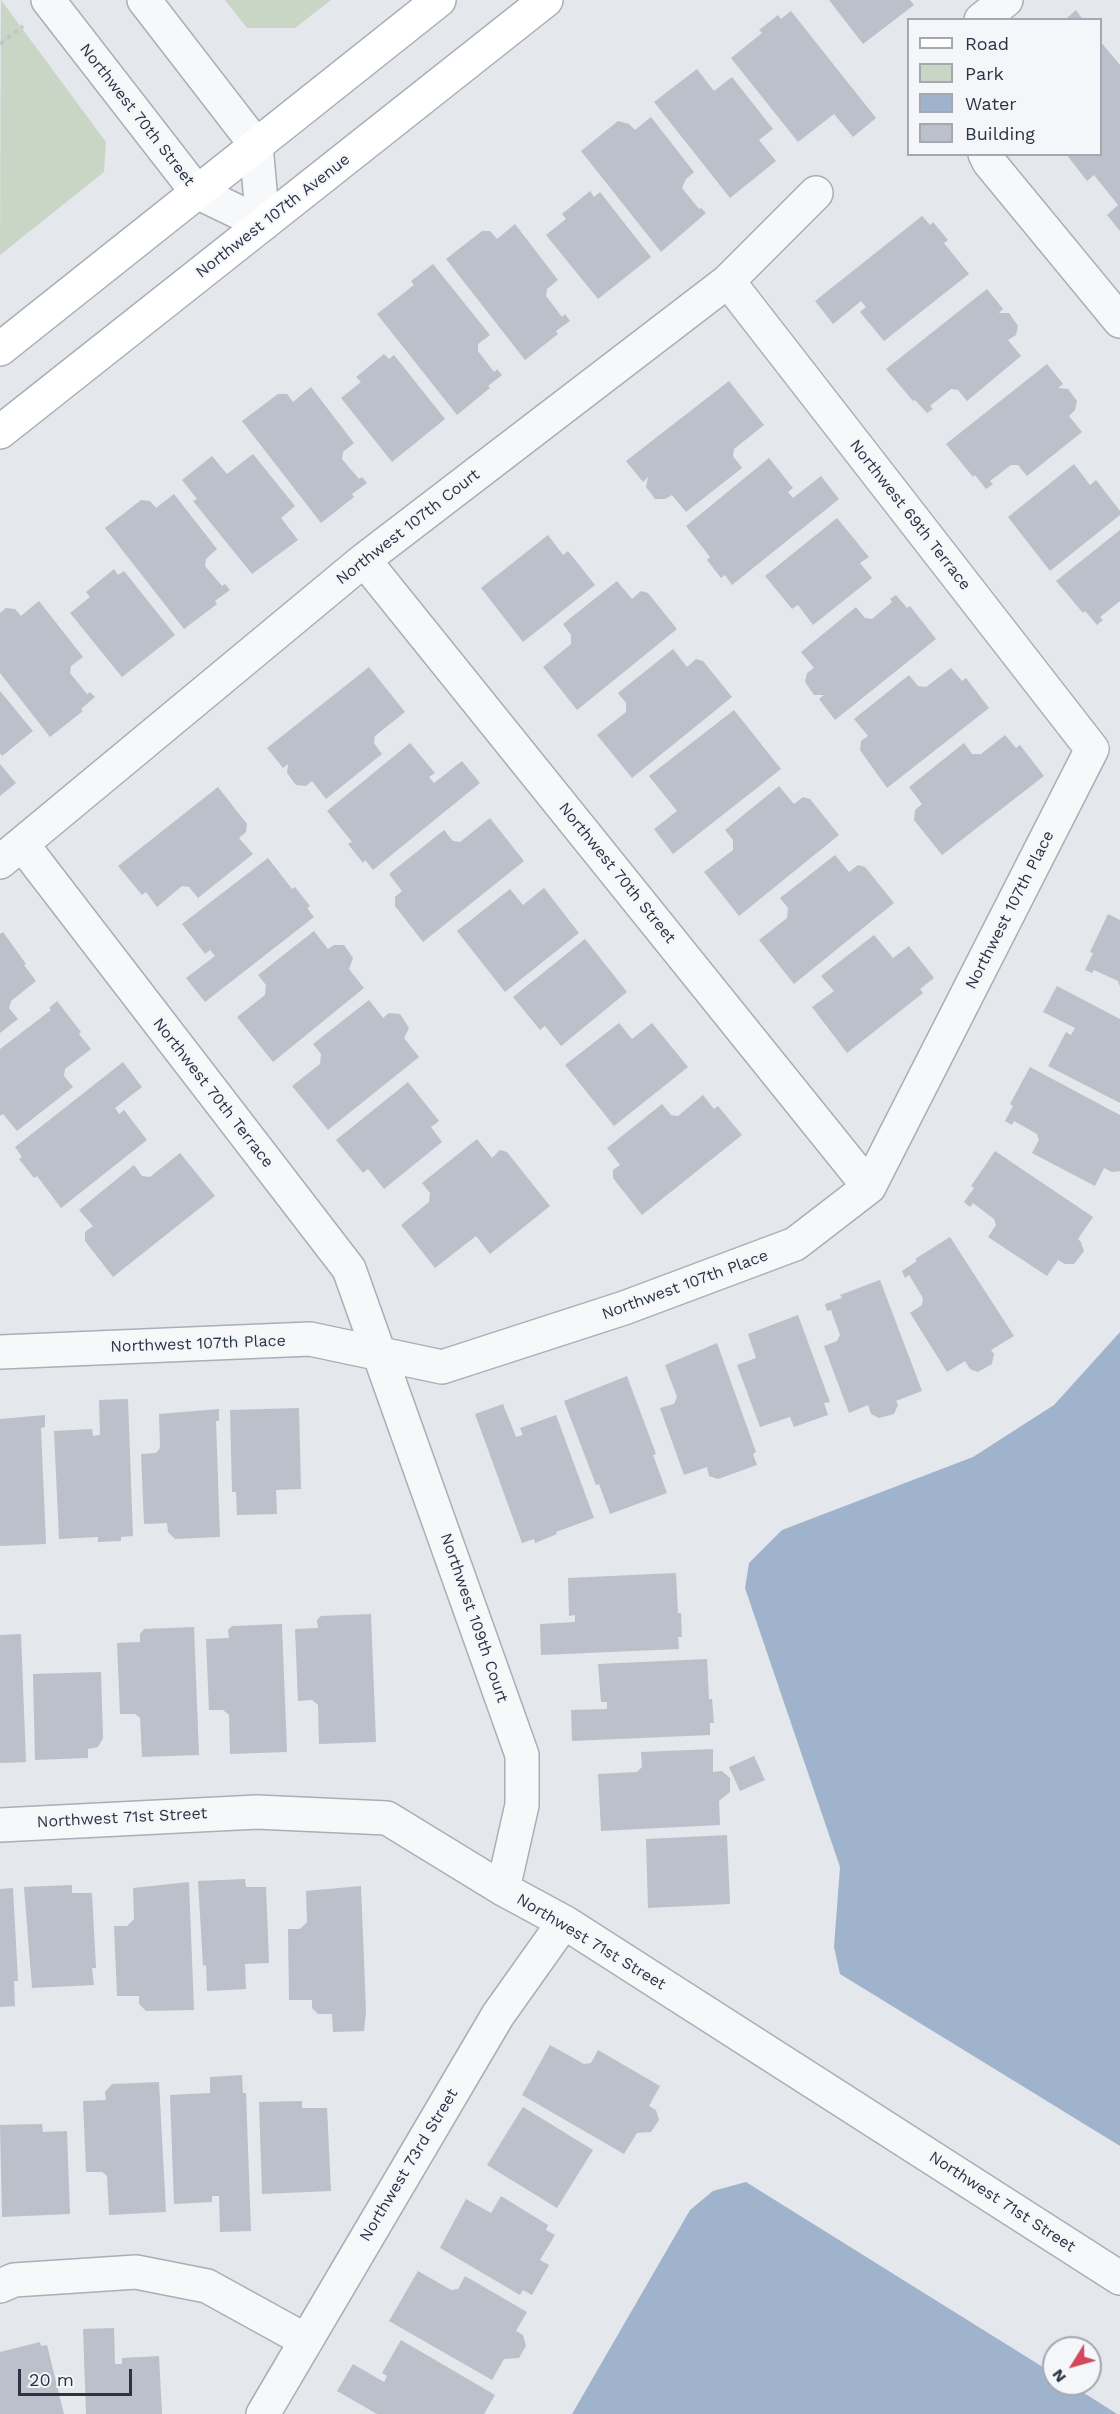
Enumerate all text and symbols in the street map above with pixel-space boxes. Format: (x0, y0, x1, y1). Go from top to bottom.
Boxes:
legend (907, 18, 1102, 156)
text: Road (965, 33, 1009, 54)
street label: Northwest 70th Street (75, 40, 199, 190)
text: Park (965, 63, 1004, 84)
text: Water (965, 93, 1017, 114)
text: Building (965, 123, 1035, 144)
street label: Northwest 107th Avenue (192, 150, 354, 282)
street label: Northwest 69th Terrace (845, 436, 975, 594)
street label: Northwest 107th Court (332, 465, 484, 589)
street label: Northwest 70th Street (554, 799, 680, 947)
street label: Northwest 107th Place (962, 827, 1058, 993)
street label: Northwest 70th Terrace (149, 1014, 277, 1172)
street label: Northwest 107th Place (599, 1246, 771, 1324)
street label: Northwest 107th Place (110, 1331, 286, 1357)
street label: Northwest 109th Court (436, 1531, 512, 1705)
street label: Northwest 71st Street (36, 1804, 208, 1832)
street label: Northwest 71st Street (513, 1890, 669, 1994)
street label: Northwest 73rd Street (356, 2085, 462, 2245)
street label: Northwest 71st Street (925, 2147, 1079, 2257)
north arrow (1042, 2336, 1102, 2396)
scale bar (21, 2357, 135, 2395)
text: N (1048, 2365, 1070, 2386)
text: 20 m (29, 2369, 74, 2390)

